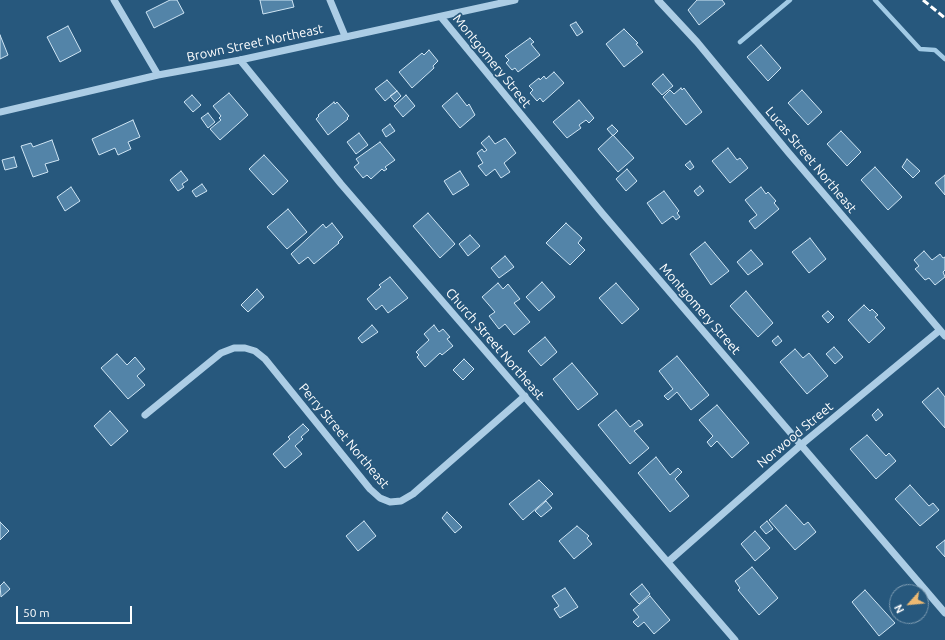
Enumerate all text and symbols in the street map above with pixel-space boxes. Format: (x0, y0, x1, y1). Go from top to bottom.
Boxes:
street label: Montgomery Street (450, 11, 534, 111)
street label: Brown Street Northeast (185, 21, 325, 65)
street label: Lucas Street Northeast (762, 104, 860, 216)
street label: Montgomery Street (656, 260, 744, 358)
street label: Church Street Northeast (442, 285, 548, 403)
street label: Perry Street Northeast (296, 380, 392, 492)
street label: Norwood Street (754, 399, 836, 471)
north arrow (889, 584, 929, 624)
scale bar (18, 598, 134, 624)
text: N (892, 603, 906, 615)
text: 50 m (23, 606, 50, 619)

